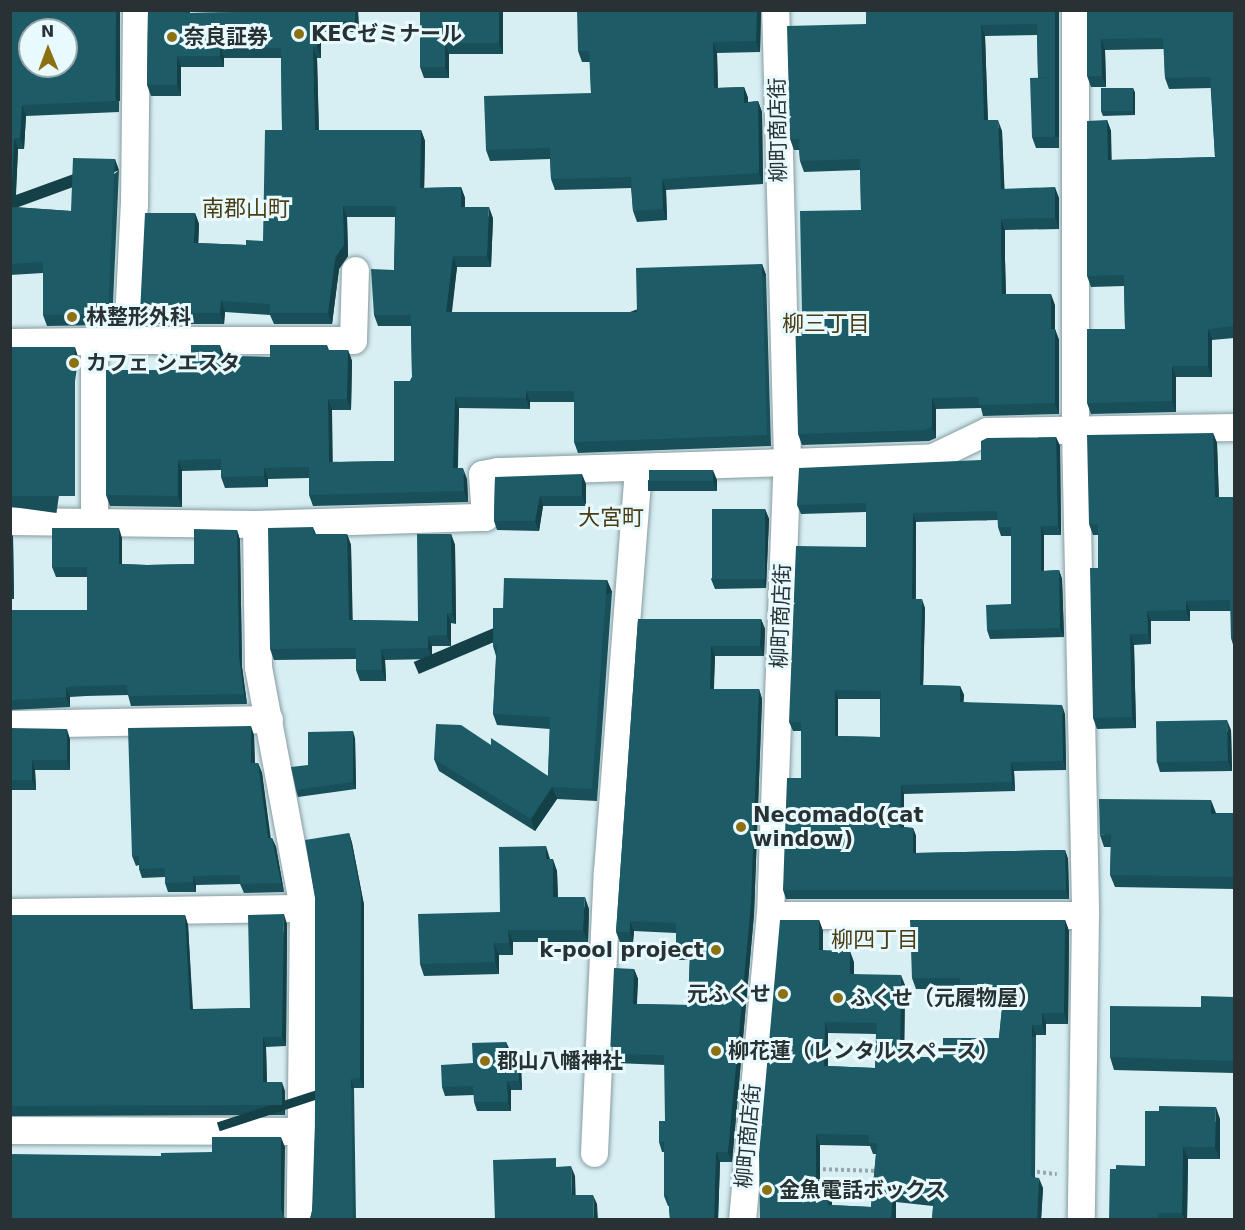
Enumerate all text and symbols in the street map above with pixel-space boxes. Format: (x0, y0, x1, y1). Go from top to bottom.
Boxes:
north arrow (18, 18, 78, 78)
place label: KECゼミナール (311, 21, 462, 47)
text: N (41, 22, 55, 41)
place label: 奈良証券 (184, 24, 268, 50)
marker: KECゼミナール (292, 27, 306, 41)
marker: 奈良証券 (165, 30, 179, 44)
street label: 柳町商店街 (764, 77, 792, 183)
district label: 南郡山町 (202, 196, 290, 222)
place label: 林整形外科 (86, 304, 191, 330)
marker: 林整形外科 (63, 308, 81, 326)
district label: 柳三丁目 (782, 311, 870, 337)
place label: カフェ シエスタ (86, 350, 240, 376)
marker: カフェ シエスタ (67, 356, 81, 370)
district label: 大宮町 (578, 505, 644, 531)
street label: 柳町商店街 (767, 563, 795, 669)
place label: Necomado(cat window) (753, 802, 923, 852)
marker: Necomado(cat window) (734, 820, 748, 834)
district label: 柳四丁目 (831, 927, 919, 953)
place label: k-pool project (539, 937, 704, 963)
marker: k-pool project (709, 943, 723, 957)
place label: 元ふくせ (687, 981, 771, 1007)
place label: ふくせ（元履物屋） (850, 985, 1039, 1011)
marker: 元ふくせ (776, 987, 790, 1001)
marker: ふくせ（元履物屋） (831, 991, 845, 1005)
place label: 柳花蓮（レンタルスペース） (728, 1038, 1001, 1064)
marker: 柳花蓮（レンタルスペース） (709, 1044, 723, 1058)
place label: 郡山八幡神社 (497, 1048, 623, 1074)
marker: 郡山八幡神社 (478, 1054, 492, 1068)
street label: 柳町商店街 (731, 1083, 765, 1189)
place label: 金魚電話ボックス (779, 1177, 947, 1203)
marker: 金魚電話ボックス (760, 1183, 774, 1197)

